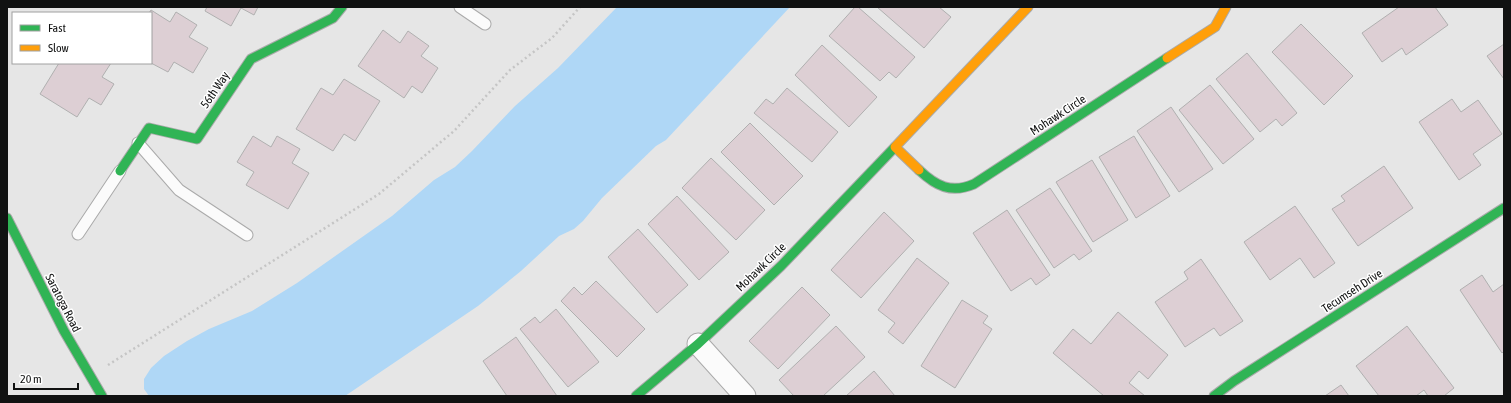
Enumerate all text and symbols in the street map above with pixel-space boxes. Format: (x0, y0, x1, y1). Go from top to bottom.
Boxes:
legend (12, 12, 152, 64)
text: Fast (48, 21, 66, 35)
text: Slow (48, 41, 69, 55)
street label: 56th Way (198, 69, 232, 111)
street label: Mohawk Circle (1027, 92, 1089, 138)
street label: Mohawk Circle (733, 240, 789, 294)
street label: Tecumseh Drive (1319, 266, 1385, 316)
street label: Saratoga Road (42, 272, 84, 334)
scale bar (14, 365, 78, 391)
text: 20 m (20, 372, 42, 386)

